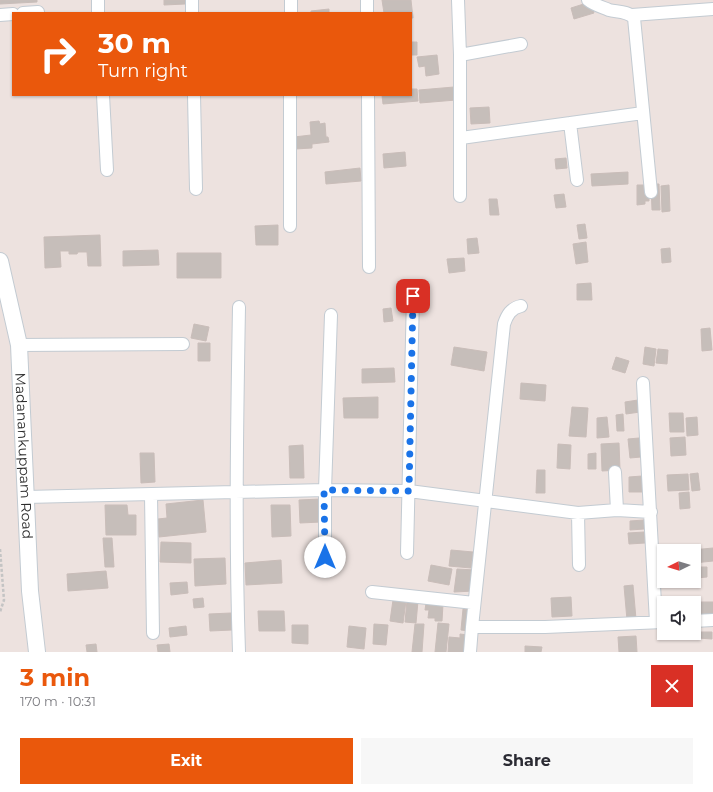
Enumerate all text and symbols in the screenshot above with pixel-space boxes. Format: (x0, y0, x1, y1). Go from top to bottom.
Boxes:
text: 30 m (98, 26, 171, 60)
icon: right (32, 28, 84, 80)
text: Turn right (98, 60, 188, 82)
pin (396, 279, 430, 313)
icon: arrive (402, 285, 424, 307)
street label: Madanankuppam Road (11, 372, 37, 539)
position arrow (304, 536, 346, 578)
north arrow (657, 544, 701, 588)
map controls (657, 544, 701, 640)
button: sound (657, 596, 701, 640)
text: 3 min (20, 663, 90, 692)
button: close (651, 665, 693, 707)
text: 170 m · 10:31 (20, 693, 96, 709)
button: Exit (20, 738, 353, 784)
button: Share (361, 738, 693, 784)

